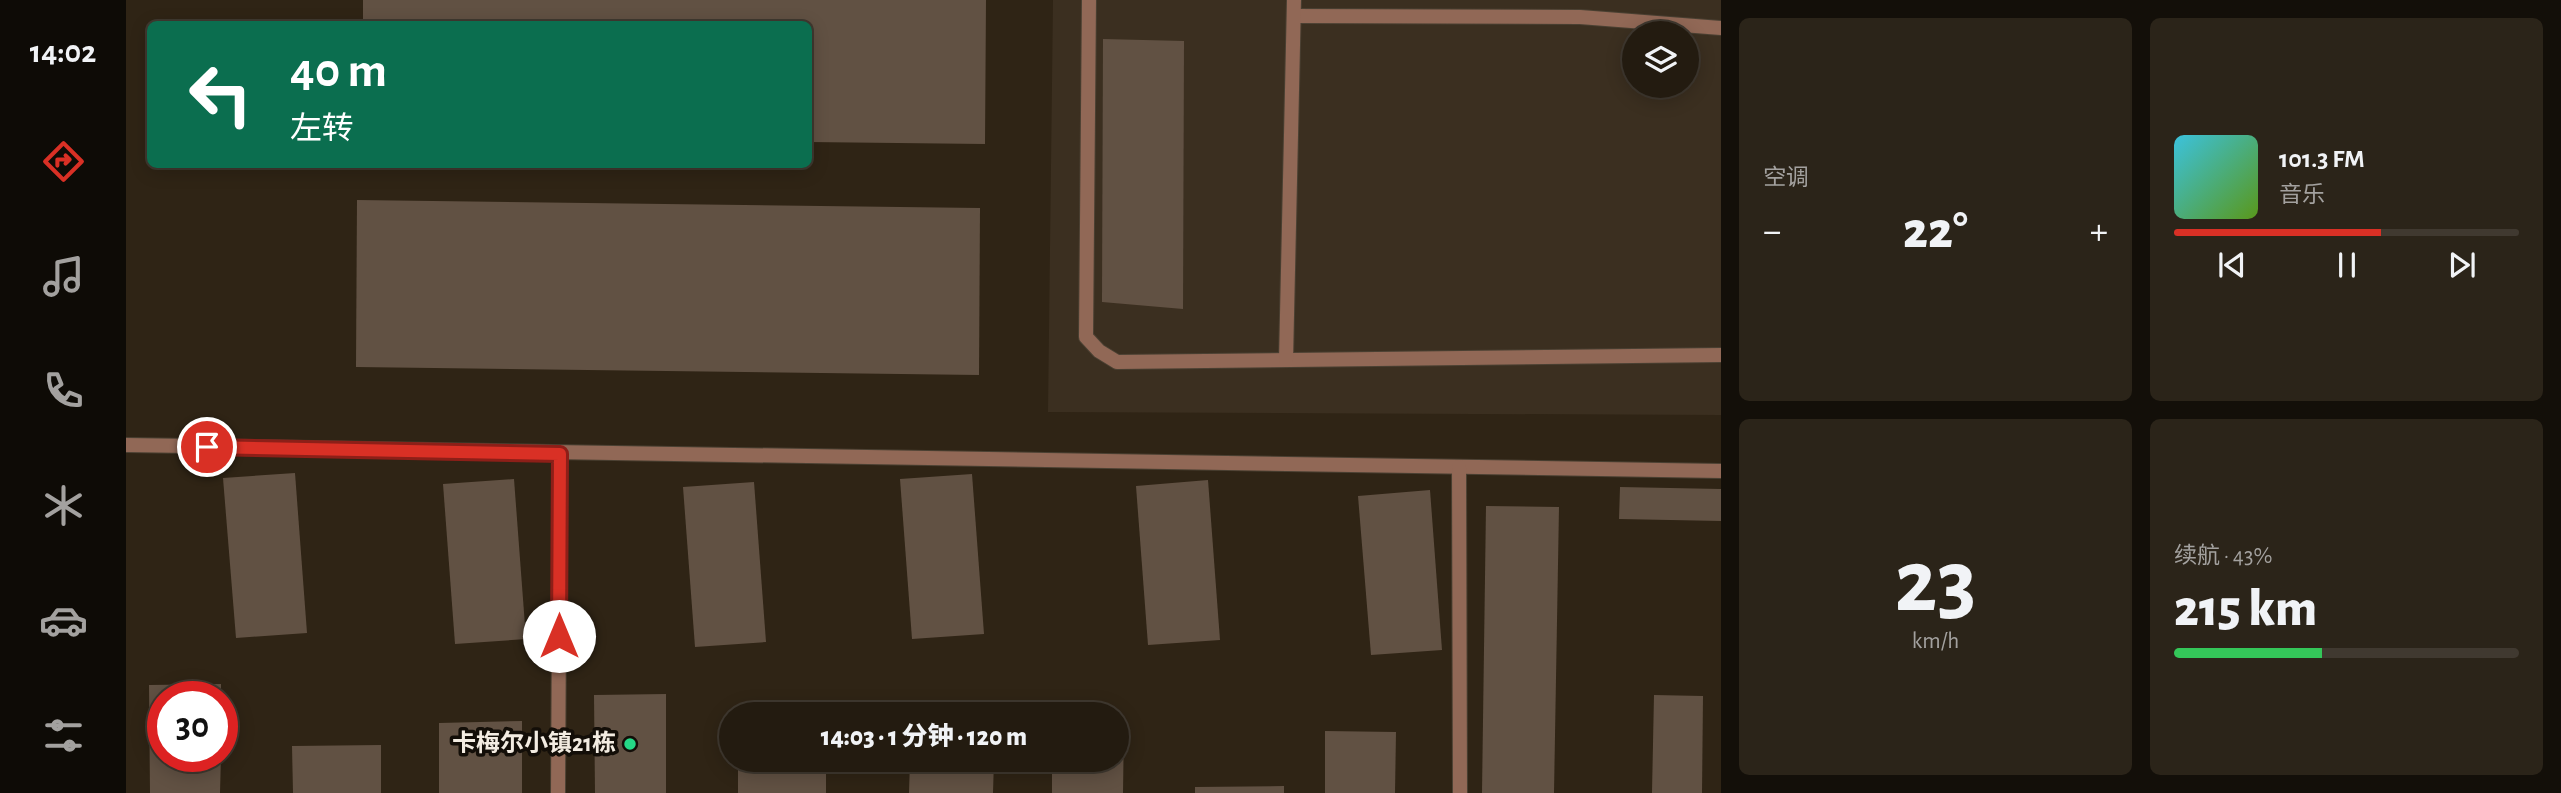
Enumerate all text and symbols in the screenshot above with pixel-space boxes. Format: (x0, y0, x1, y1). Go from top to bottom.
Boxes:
map controls (1622, 21, 1699, 98)
button: layers (1622, 21, 1699, 98)
text: 14:02 (30, 36, 96, 68)
text: 40 m (290, 47, 387, 96)
icon: left (175, 49, 266, 140)
text: 左转 (290, 113, 354, 145)
icon: directions (39, 137, 88, 186)
text: 101.3 FM (2279, 146, 2365, 172)
text: 空调 (1763, 167, 1809, 190)
text: 音乐 (2279, 184, 2325, 207)
text: 22° (1903, 205, 1968, 257)
text: − (1763, 213, 1781, 251)
text: + (2090, 213, 2108, 251)
icon: previous (2213, 246, 2251, 284)
icon: pause (2328, 246, 2366, 284)
icon: next (2443, 246, 2481, 284)
icon: music (39, 252, 88, 301)
icon: phone (39, 366, 88, 415)
pin (177, 417, 237, 477)
icon: arrive (188, 428, 226, 466)
icon: climate (39, 481, 88, 530)
text: 23 (1894, 537, 1977, 628)
text: 续航 · 43% (2174, 545, 2272, 568)
text: 215 km (2174, 583, 2317, 635)
icon: car (39, 596, 88, 645)
position arrow (522, 599, 596, 673)
text: km/h (1912, 630, 1959, 653)
speed limit sign: 30 (147, 681, 238, 772)
icon: filters (39, 711, 88, 760)
text: 14:03 · 1 分钟 · 120 m (821, 724, 1027, 750)
place label: 卡梅尔小镇21栋 (452, 730, 616, 756)
marker: 卡梅尔小镇21栋 (622, 736, 638, 752)

